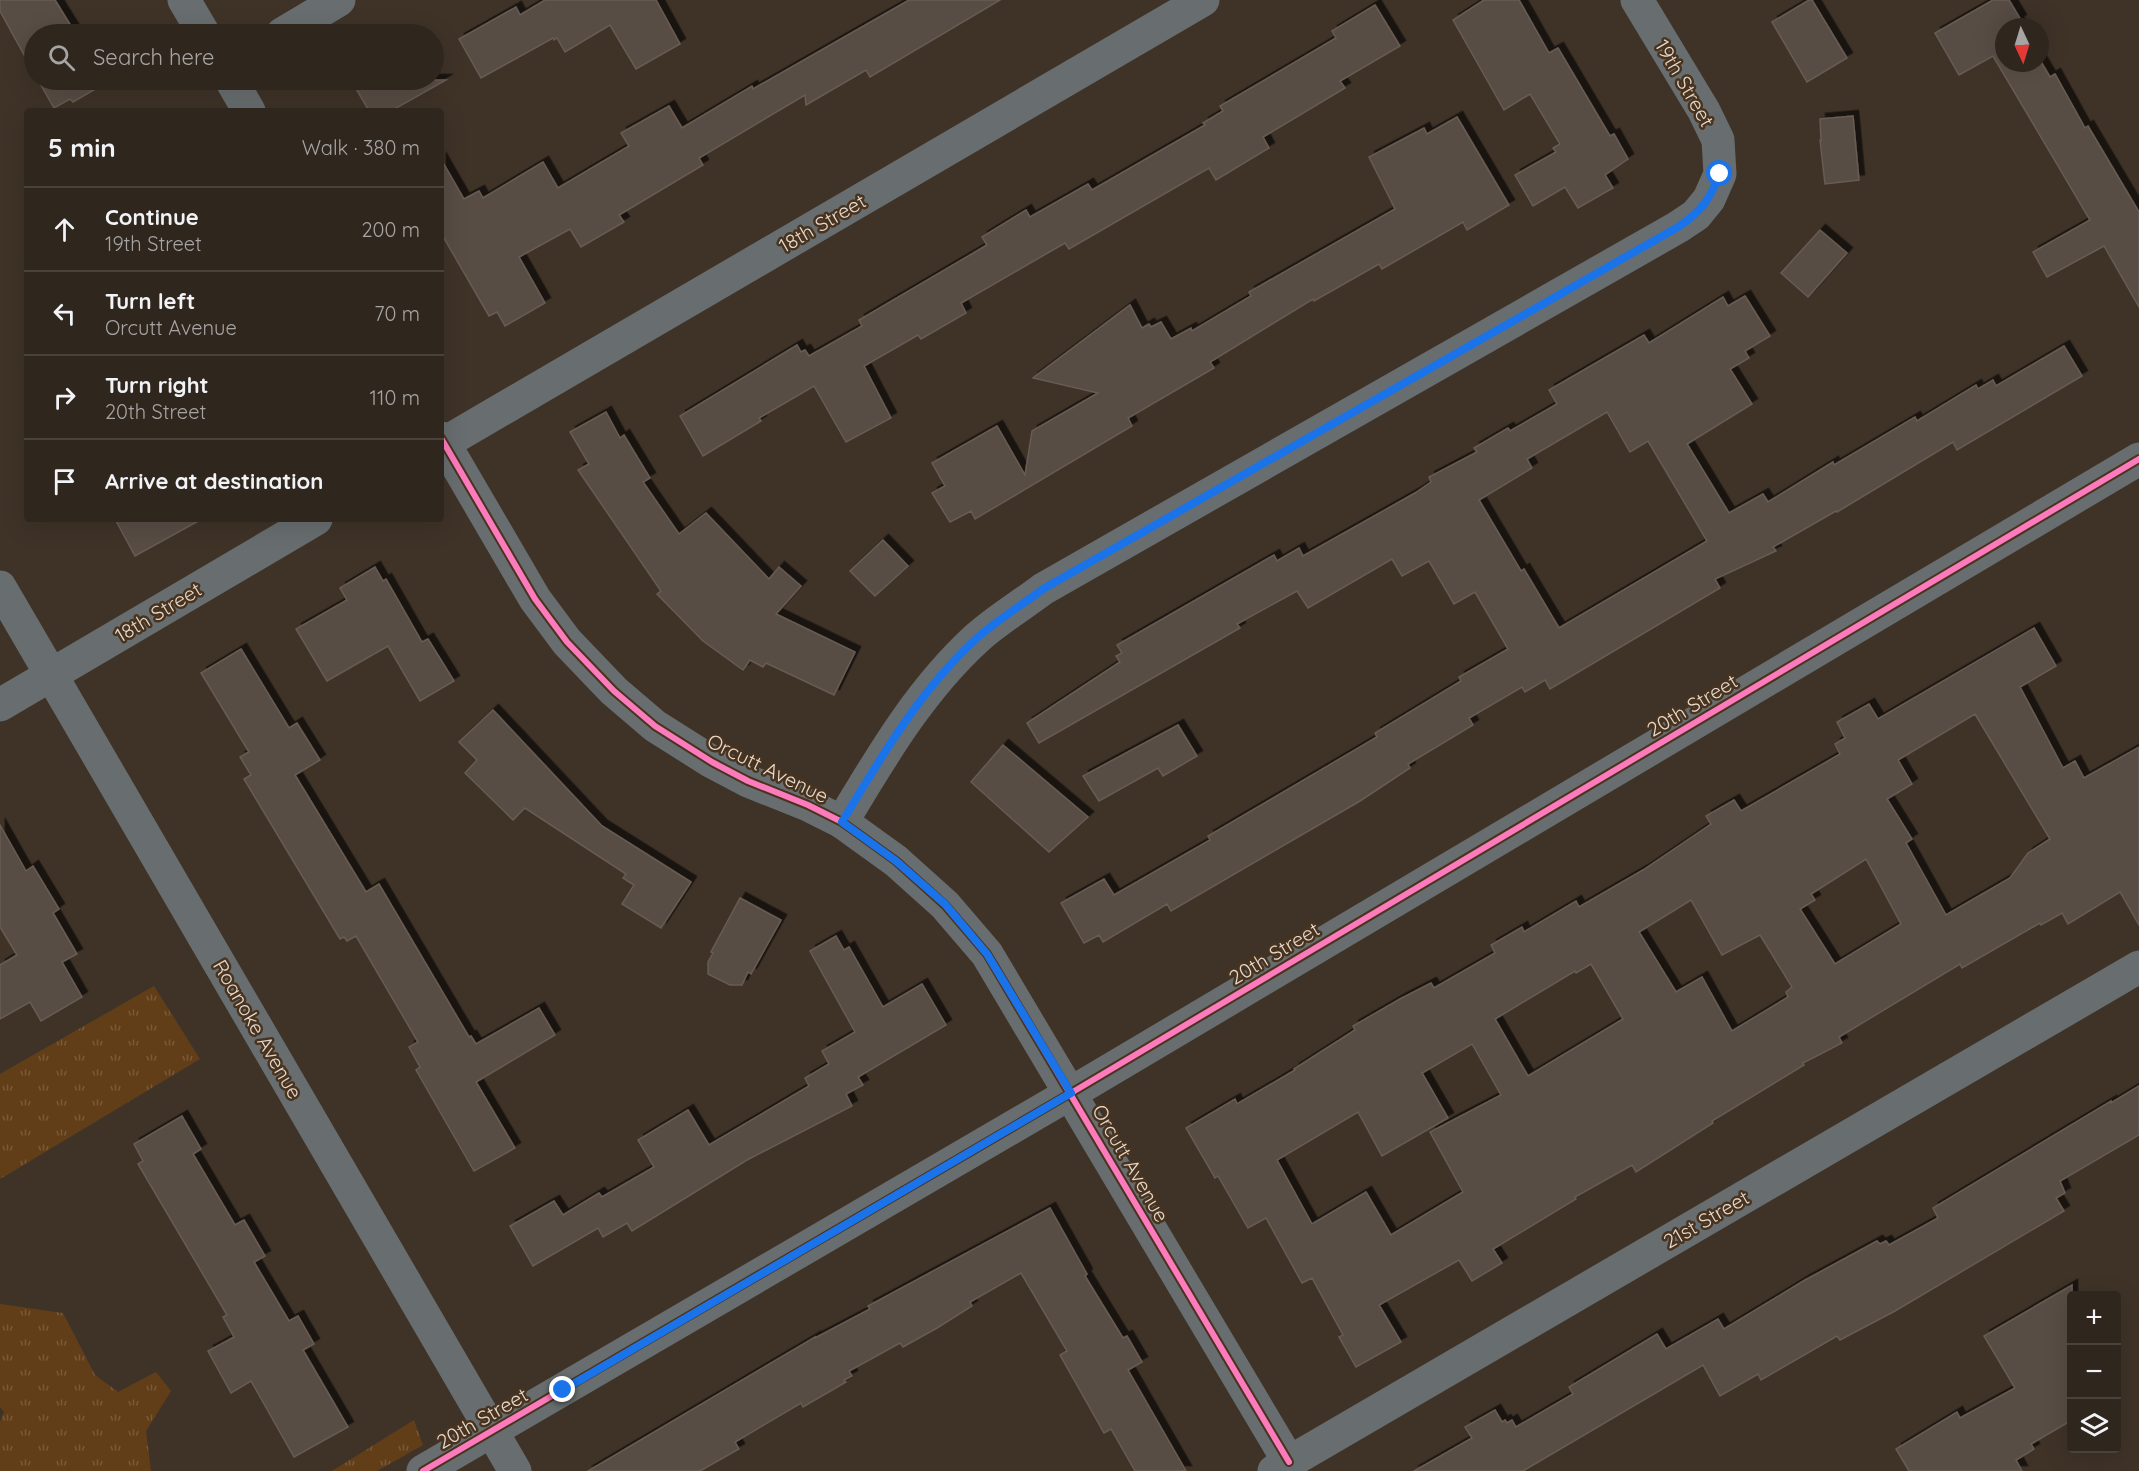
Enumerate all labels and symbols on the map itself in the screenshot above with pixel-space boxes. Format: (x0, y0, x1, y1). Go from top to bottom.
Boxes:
north arrow (1995, 18, 2049, 72)
street label: 19th Street (1650, 35, 1720, 131)
route start (1706, 160, 1732, 186)
street label: 18th Street (774, 188, 870, 258)
street label: 18th Street (110, 576, 206, 648)
street label: 20th Street (1642, 668, 1742, 742)
street label: Orcutt Avenue (703, 728, 833, 808)
street label: 20th Street (1224, 916, 1324, 990)
street label: Roanoke Avenue (208, 955, 308, 1103)
street label: Orcutt Avenue (1087, 1100, 1175, 1226)
street label: 21st Street (1659, 1184, 1753, 1254)
route end (549, 1376, 575, 1402)
street label: 20th Street (432, 1382, 532, 1454)

